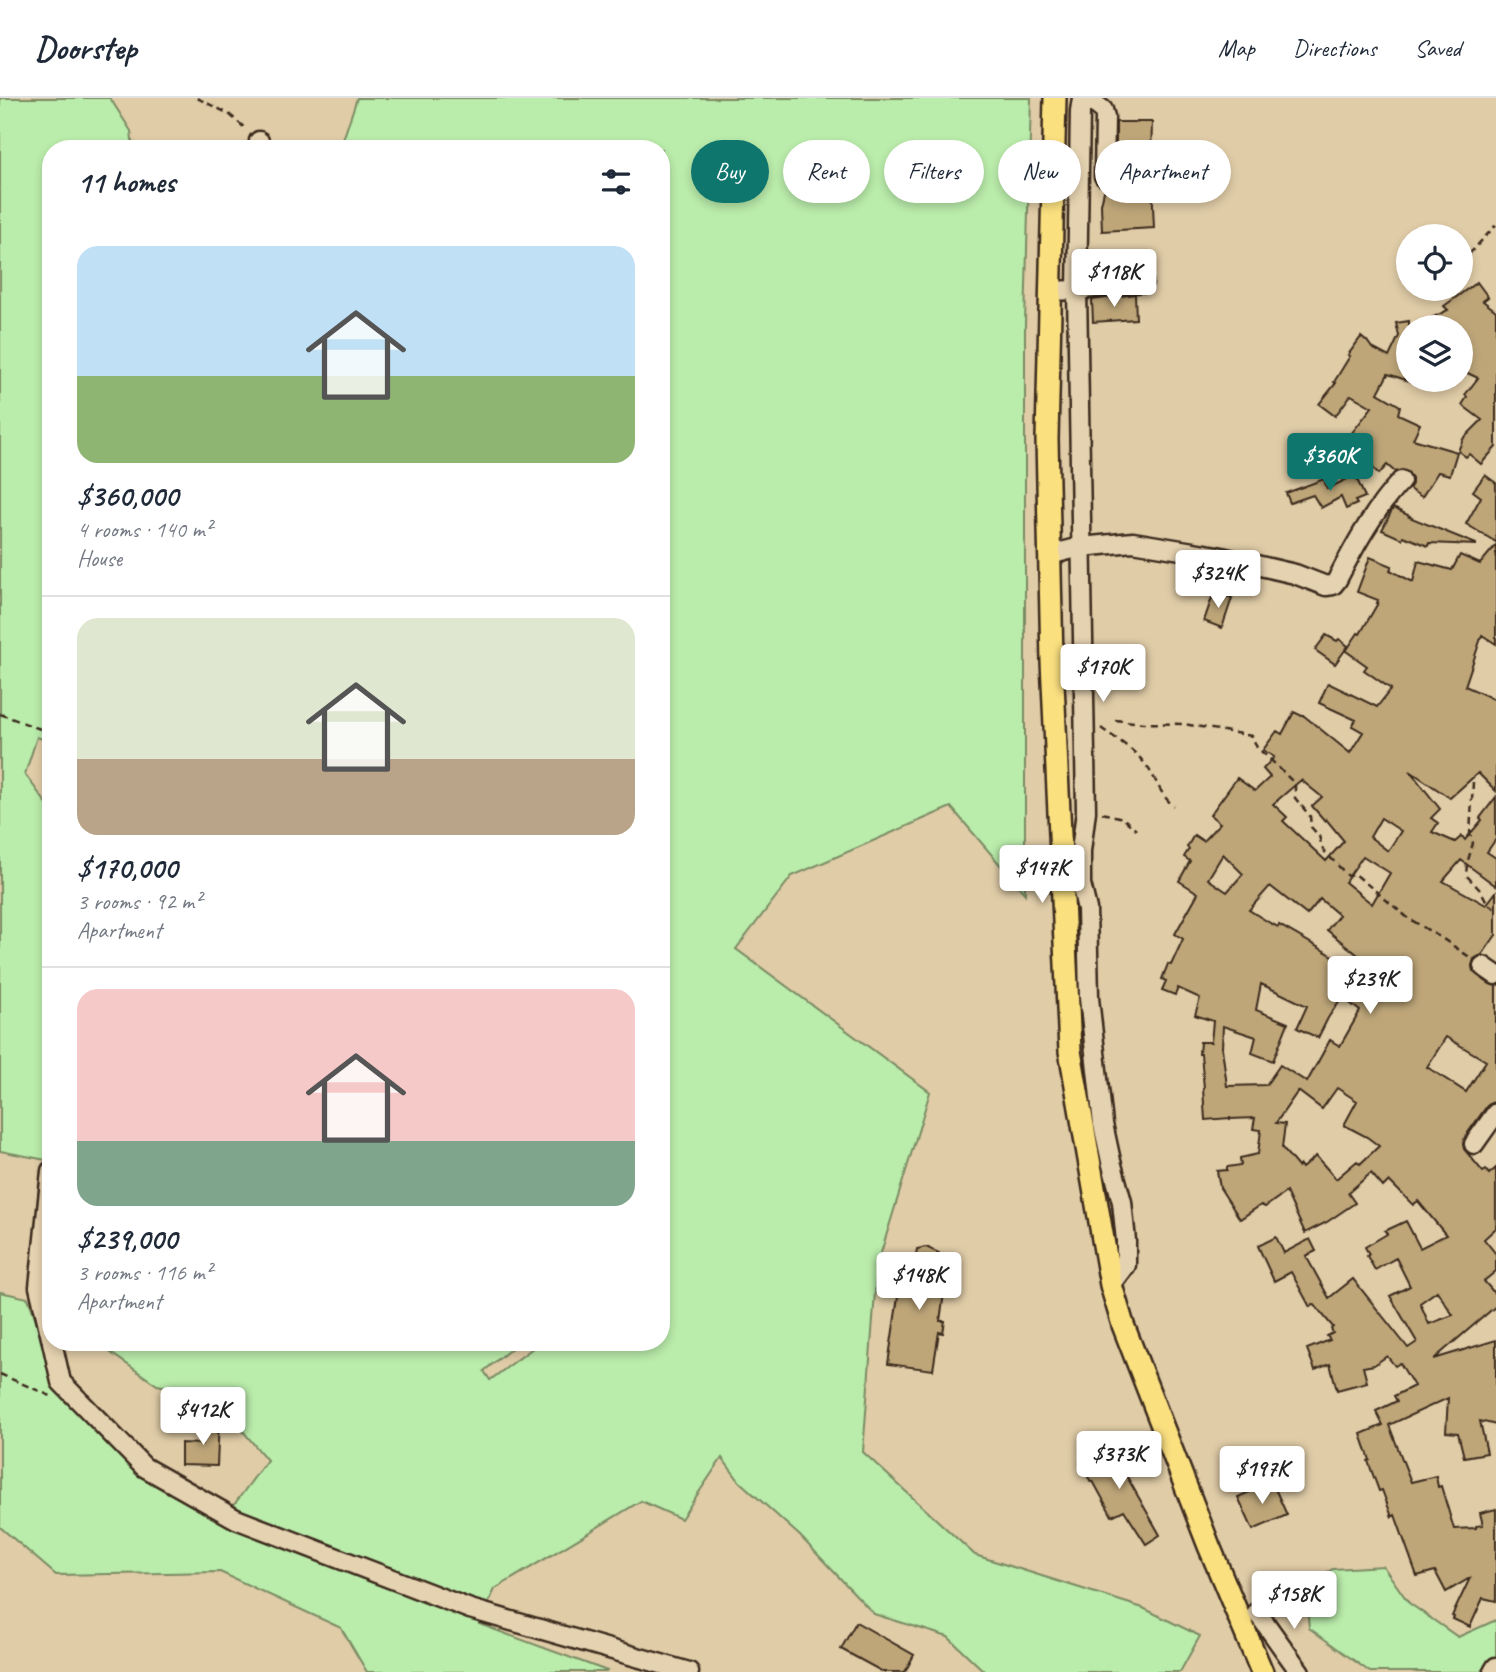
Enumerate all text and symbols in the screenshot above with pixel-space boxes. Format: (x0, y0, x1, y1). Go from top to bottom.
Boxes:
text: Doorstep (35, 27, 136, 69)
text: Map (1218, 33, 1255, 63)
text: Directions (1293, 33, 1376, 63)
text: Saved (1414, 33, 1461, 63)
chip: Buy (691, 140, 769, 203)
chip: Rent (783, 140, 870, 203)
chip: Filters (884, 140, 984, 203)
chip: New (998, 140, 1081, 203)
chip: Apartment (1095, 140, 1231, 203)
text: 11 homes (77, 163, 175, 201)
icon: filters (597, 163, 635, 201)
map controls (1396, 224, 1473, 392)
button: locate (1396, 224, 1473, 301)
pin: $118K (1065, 250, 1163, 309)
text: $118K (1087, 257, 1141, 286)
icon: home (293, 292, 419, 418)
button: layers (1396, 315, 1473, 392)
pin: $360K (1281, 434, 1379, 493)
text: $360K (1303, 441, 1357, 470)
text: $360,000 (77, 477, 178, 515)
text: 4 rooms · 140 m² (77, 515, 212, 544)
text: House (77, 544, 122, 573)
pin: $324K (1169, 550, 1267, 610)
text: $324K (1191, 558, 1245, 587)
pin: $170K (1054, 644, 1152, 704)
text: $170K (1077, 652, 1130, 681)
icon: home (293, 664, 419, 790)
pin: $147K (993, 846, 1091, 905)
text: $170,000 (77, 849, 177, 887)
text: $147K (1016, 853, 1069, 882)
text: 3 rooms · 92 m² (77, 887, 201, 916)
text: Apartment (77, 916, 162, 945)
pin: $239K (1321, 956, 1419, 1016)
text: $239K (1344, 964, 1396, 993)
icon: home (293, 1035, 419, 1161)
text: $239,000 (77, 1220, 177, 1258)
pin: $148K (870, 1252, 968, 1312)
text: 3 rooms · 116 m² (77, 1258, 212, 1287)
text: $148K (892, 1260, 946, 1289)
text: Apartment (77, 1287, 162, 1316)
pin: $412K (154, 1388, 252, 1447)
text: $412K (176, 1395, 230, 1424)
pin: $373K (1070, 1432, 1168, 1491)
text: $373K (1093, 1439, 1146, 1468)
pin: $197K (1213, 1446, 1311, 1506)
text: $197K (1236, 1454, 1288, 1483)
pin: $158K (1245, 1572, 1343, 1631)
text: $158K (1268, 1579, 1320, 1608)

